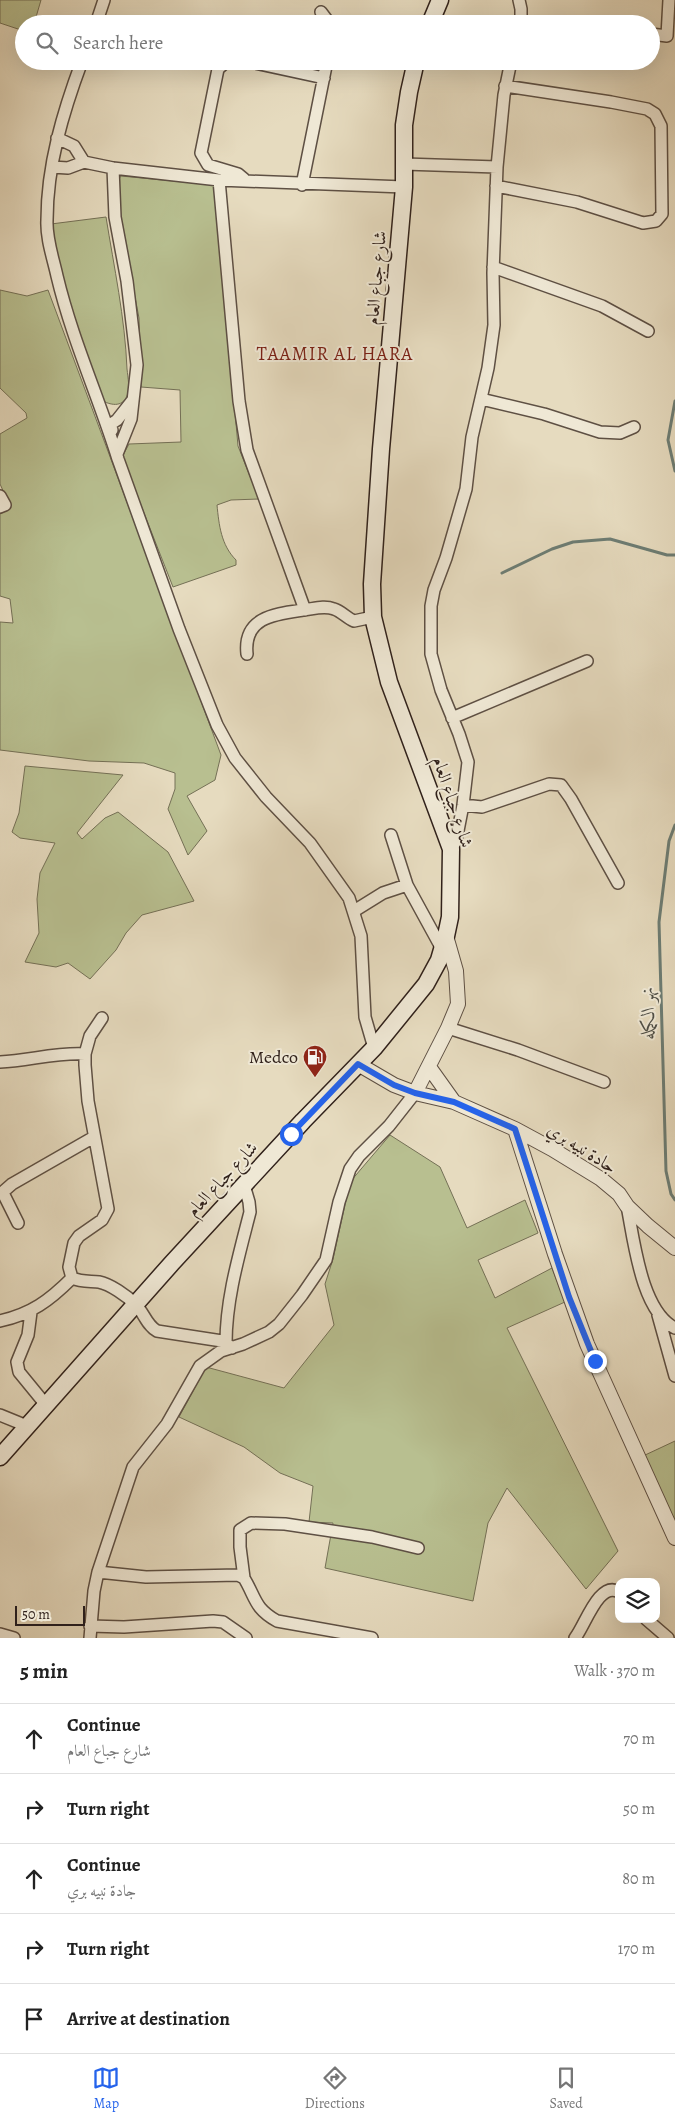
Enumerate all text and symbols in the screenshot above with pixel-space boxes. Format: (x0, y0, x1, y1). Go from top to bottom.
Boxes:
search box (15, 15, 660, 70)
icon: search (33, 29, 61, 57)
text: Search here (73, 30, 163, 56)
street label: شارع جباع العام (360, 230, 396, 326)
district label: TAAMIR AL HARA (257, 341, 413, 367)
street label: شارع جباع العام (423, 753, 479, 852)
water label: نهر الكمله (634, 986, 662, 1040)
fuel station icon: Medco (302, 1044, 328, 1078)
place label: Medco (249, 1045, 298, 1069)
street label: جادة نبيه بري (541, 1117, 621, 1181)
route start (280, 1123, 303, 1146)
street label: شارع جباع العام (181, 1136, 266, 1224)
route end (584, 1350, 607, 1373)
map controls (615, 1578, 660, 1623)
button: layers (615, 1578, 660, 1623)
scale bar (15, 1603, 85, 1626)
text: 50 m (22, 1605, 50, 1624)
text: 5 min (20, 1657, 68, 1685)
text: Walk · 370 m (574, 1660, 655, 1682)
text: Continue (67, 1712, 141, 1738)
icon: ahead (20, 1725, 48, 1753)
text: 70 m (623, 1728, 655, 1750)
text: شارع جباع العام (67, 1740, 151, 1762)
icon: right (20, 1795, 48, 1823)
text: Turn right (67, 1796, 149, 1822)
text: 50 m (623, 1798, 655, 1820)
text: Continue (67, 1852, 141, 1878)
icon: ahead (20, 1865, 48, 1893)
text: 80 m (622, 1868, 655, 1890)
text: جادة نبيه بري (67, 1880, 136, 1902)
icon: right (20, 1935, 48, 1963)
text: Turn right (67, 1936, 149, 1962)
text: 170 m (618, 1938, 655, 1960)
icon: arrive (20, 2005, 48, 2033)
text: Arrive at destination (67, 2006, 230, 2032)
tab: Map (92, 2064, 120, 2113)
tab: Directions (305, 2064, 365, 2113)
tab: Saved (550, 2064, 583, 2113)

